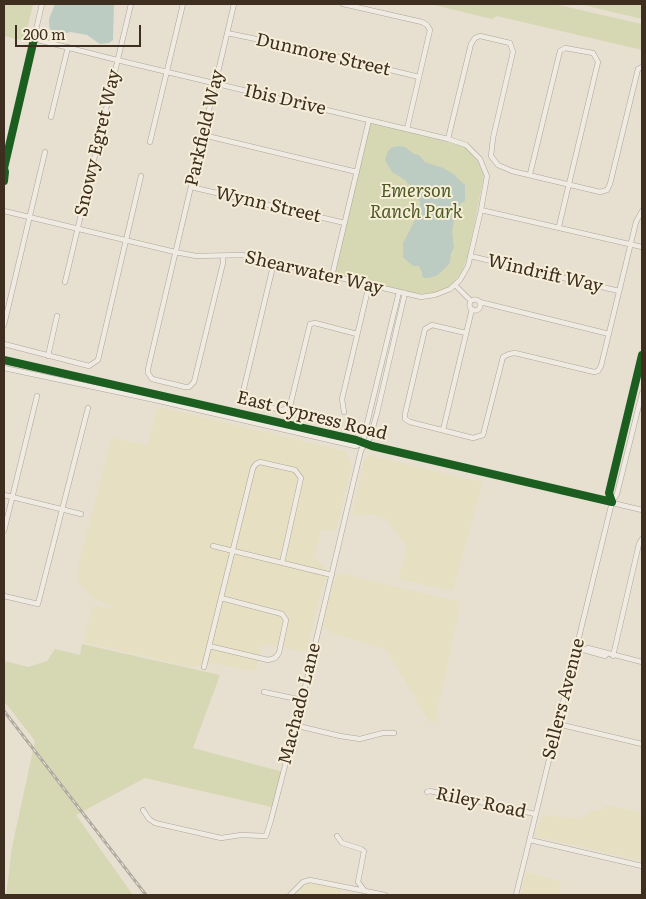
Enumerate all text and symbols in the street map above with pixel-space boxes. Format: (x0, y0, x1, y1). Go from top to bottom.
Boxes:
scale bar (18, 15, 144, 47)
text: 200 m (23, 22, 66, 45)
street label: Dunmore Street (254, 29, 392, 81)
street label: Snowy Egret Way (71, 67, 125, 219)
street label: Parkfield Way (181, 68, 229, 188)
street label: Ibis Drive (242, 80, 328, 120)
park label: Emerson Ranch Park (369, 181, 463, 223)
street label: Wynn Street (213, 182, 323, 228)
street label: Shearwater Way (243, 247, 385, 299)
street label: Windrift Way (485, 250, 605, 298)
street label: East Cypress Road (234, 387, 390, 445)
street label: Sellers Avenue (538, 636, 590, 762)
street label: Machado Lane (274, 641, 326, 767)
street label: Riley Road (434, 783, 528, 823)

